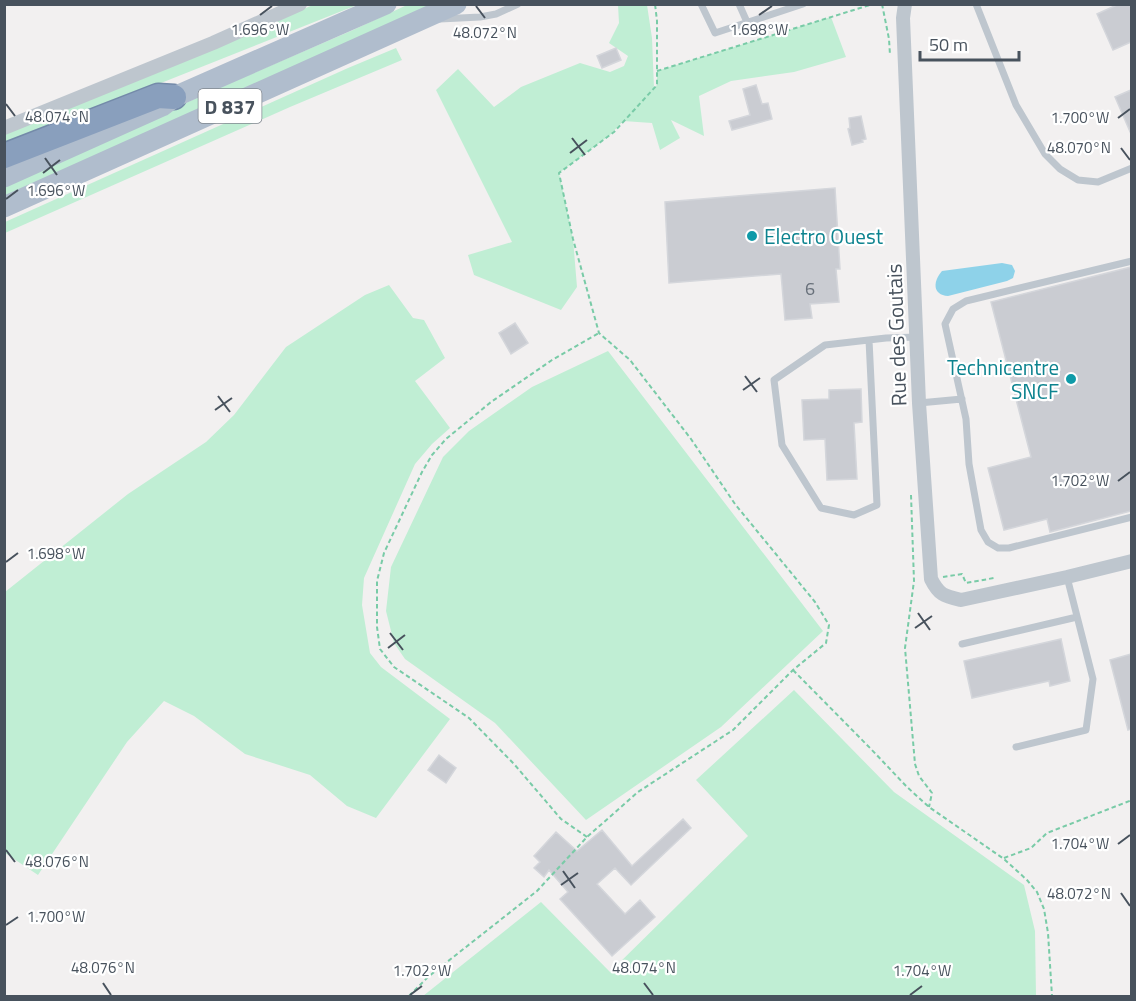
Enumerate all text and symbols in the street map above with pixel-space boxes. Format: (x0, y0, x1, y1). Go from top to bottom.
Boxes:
text: 1.696°W (231, 18, 289, 41)
text: 1.698°W (730, 18, 788, 41)
text: 48.072°N (453, 21, 517, 44)
scale bar (920, 24, 1019, 62)
text: 50 m (929, 31, 968, 58)
road number: D 837 (198, 89, 262, 123)
text: 48.074°N (25, 105, 89, 128)
text: 1.700°W (1051, 106, 1109, 129)
text: 48.070°N (1047, 136, 1111, 159)
text: 1.696°W (27, 179, 85, 202)
place label: Electro Ouest (764, 220, 884, 252)
marker: Electro Ouest (745, 229, 759, 243)
street label: Rue des Goutais (878, 263, 914, 407)
house number: 6 (805, 275, 815, 302)
place label: Technicentre SNCF (947, 351, 1059, 407)
marker: Technicentre SNCF (1064, 372, 1078, 386)
text: 1.702°W (1051, 469, 1109, 492)
text: 1.698°W (27, 542, 85, 565)
text: 1.704°W (1051, 832, 1109, 855)
text: 48.076°N (25, 850, 89, 873)
text: 48.072°N (1047, 882, 1111, 905)
text: 1.700°W (27, 905, 85, 928)
text: 48.076°N (71, 956, 135, 979)
text: 48.074°N (612, 956, 676, 979)
text: 1.702°W (393, 959, 451, 982)
text: 1.704°W (893, 959, 951, 982)

